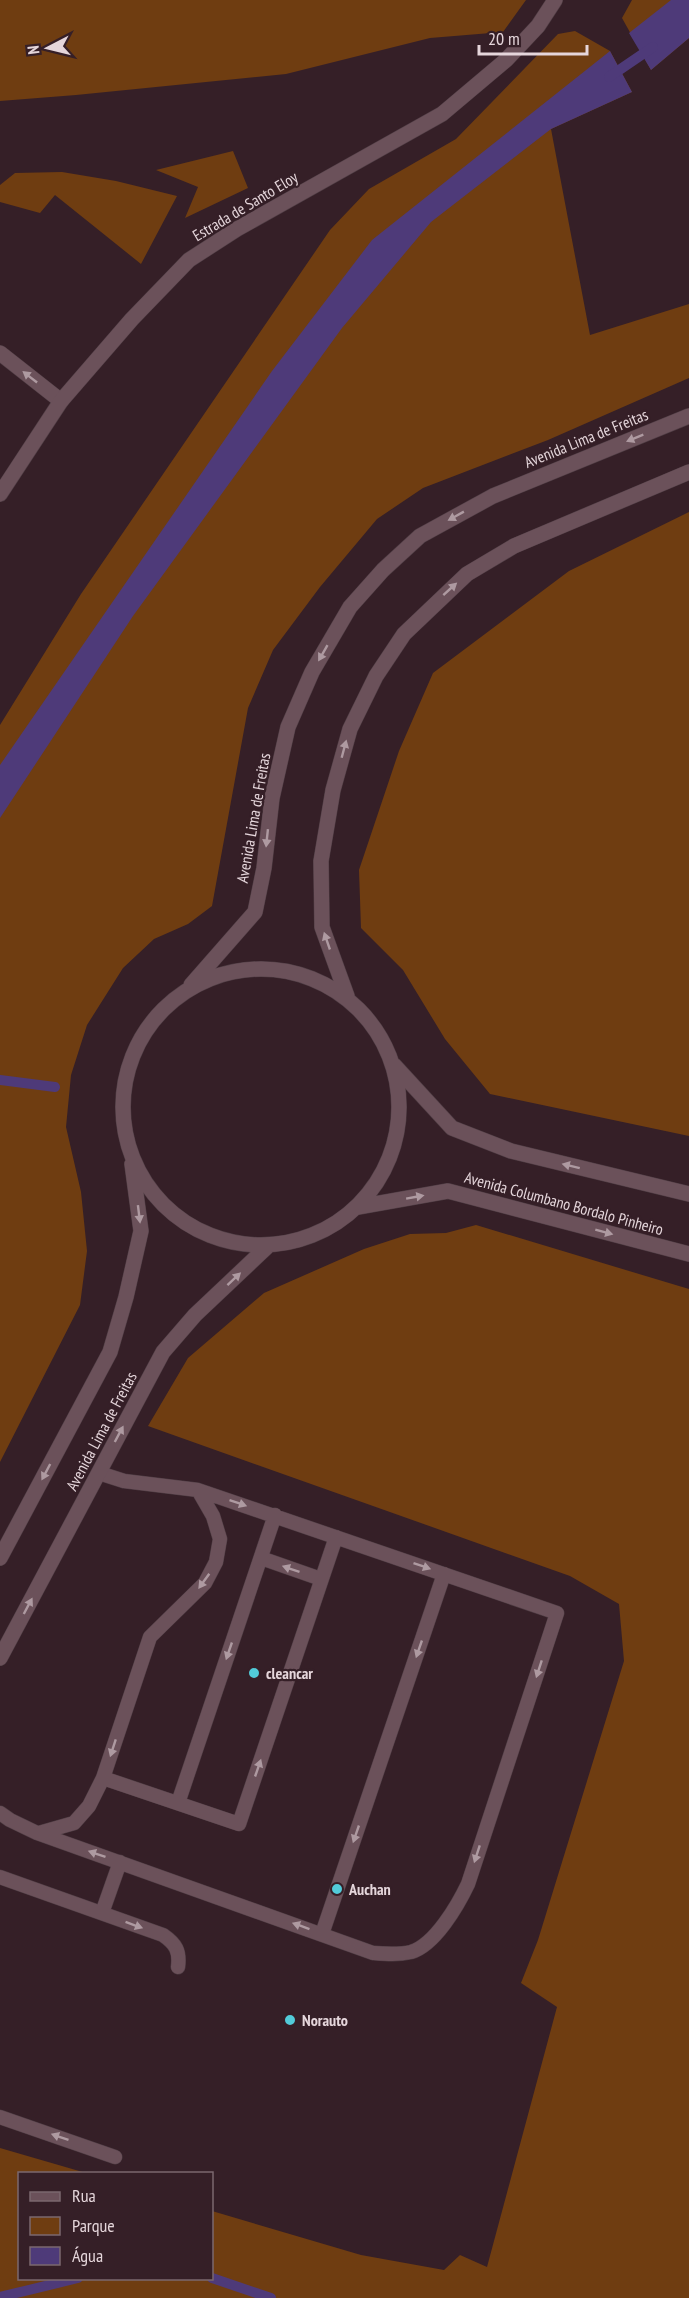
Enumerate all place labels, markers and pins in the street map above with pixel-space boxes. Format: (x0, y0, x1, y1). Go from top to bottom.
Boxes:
place label: cleancar (266, 1663, 313, 1683)
marker: cleancar (247, 1666, 261, 1680)
place label: Auchan (348, 1879, 391, 1899)
marker: Auchan (330, 1882, 344, 1896)
place label: Norauto (302, 2010, 348, 2030)
marker: Norauto (283, 2013, 297, 2027)

